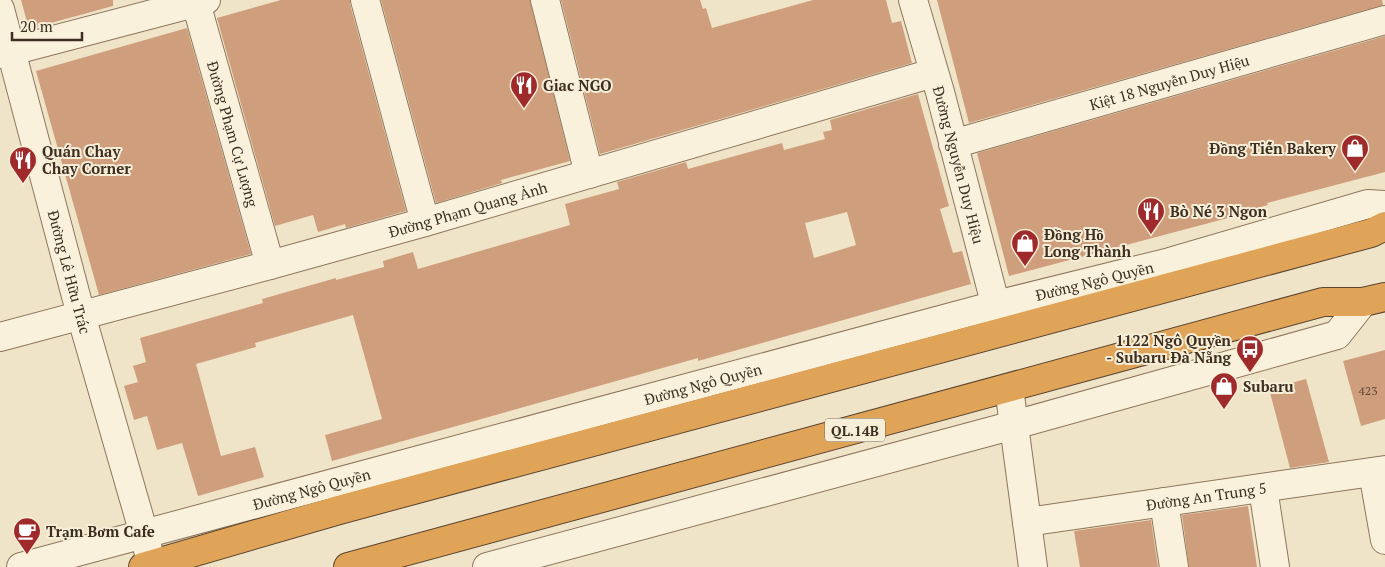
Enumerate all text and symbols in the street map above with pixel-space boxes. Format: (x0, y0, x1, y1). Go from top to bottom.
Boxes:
scale bar (12, 10, 82, 42)
text: 20 m (20, 16, 53, 36)
street label: Kiệt 18 Nguyễn Duy Hiệu (1087, 49, 1252, 114)
street label: Đường Phạm Cự Lượng (203, 59, 263, 210)
restaurant icon: Giac NGO (509, 70, 539, 109)
place label: Giac NGO (543, 75, 612, 95)
street label: Đường Nguyễn Duy Hiệu (929, 83, 989, 246)
shop icon: Đồng Tiến Bakery (1340, 133, 1370, 172)
place label: Đồng Tiến Bakery (1209, 138, 1337, 158)
place label: Quán Chay Chay Corner (42, 141, 131, 178)
restaurant icon: Quán Chay Chay Corner (8, 145, 38, 184)
street label: Đường Phạm Quang Ảnh (386, 177, 550, 242)
restaurant icon: Bò Né 3 Ngon (1136, 196, 1166, 235)
place label: Bò Né 3 Ngon (1170, 201, 1267, 221)
street label: Đường Lê Hữu Trác (44, 208, 96, 336)
place label: Đồng Hồ Long Thành (1044, 224, 1131, 261)
shop icon: Đồng Hồ Long Thành (1010, 228, 1040, 267)
street label: Đường Ngô Quyền (1033, 256, 1156, 305)
place label: 1122 Ngô Quyền - Subaru Đà Nẵng (1106, 330, 1232, 367)
bus stop icon: 1122 Ngô Quyền - Subaru Đà Nẵng (1235, 334, 1265, 373)
street label: Đường Ngô Quyền (642, 358, 764, 409)
shop icon: Subaru (1209, 371, 1239, 410)
place label: Subaru (1243, 376, 1294, 396)
house number: 423 (1358, 383, 1378, 398)
road number: QL.14B (825, 418, 885, 442)
street label: Đường Ngô Quyền (251, 464, 373, 514)
street label: Đường An Trung 5 (1145, 477, 1268, 515)
cafe icon: Trạm Bơm Cafe (12, 516, 42, 555)
place label: Trạm Bơm Cafe (46, 521, 155, 541)

